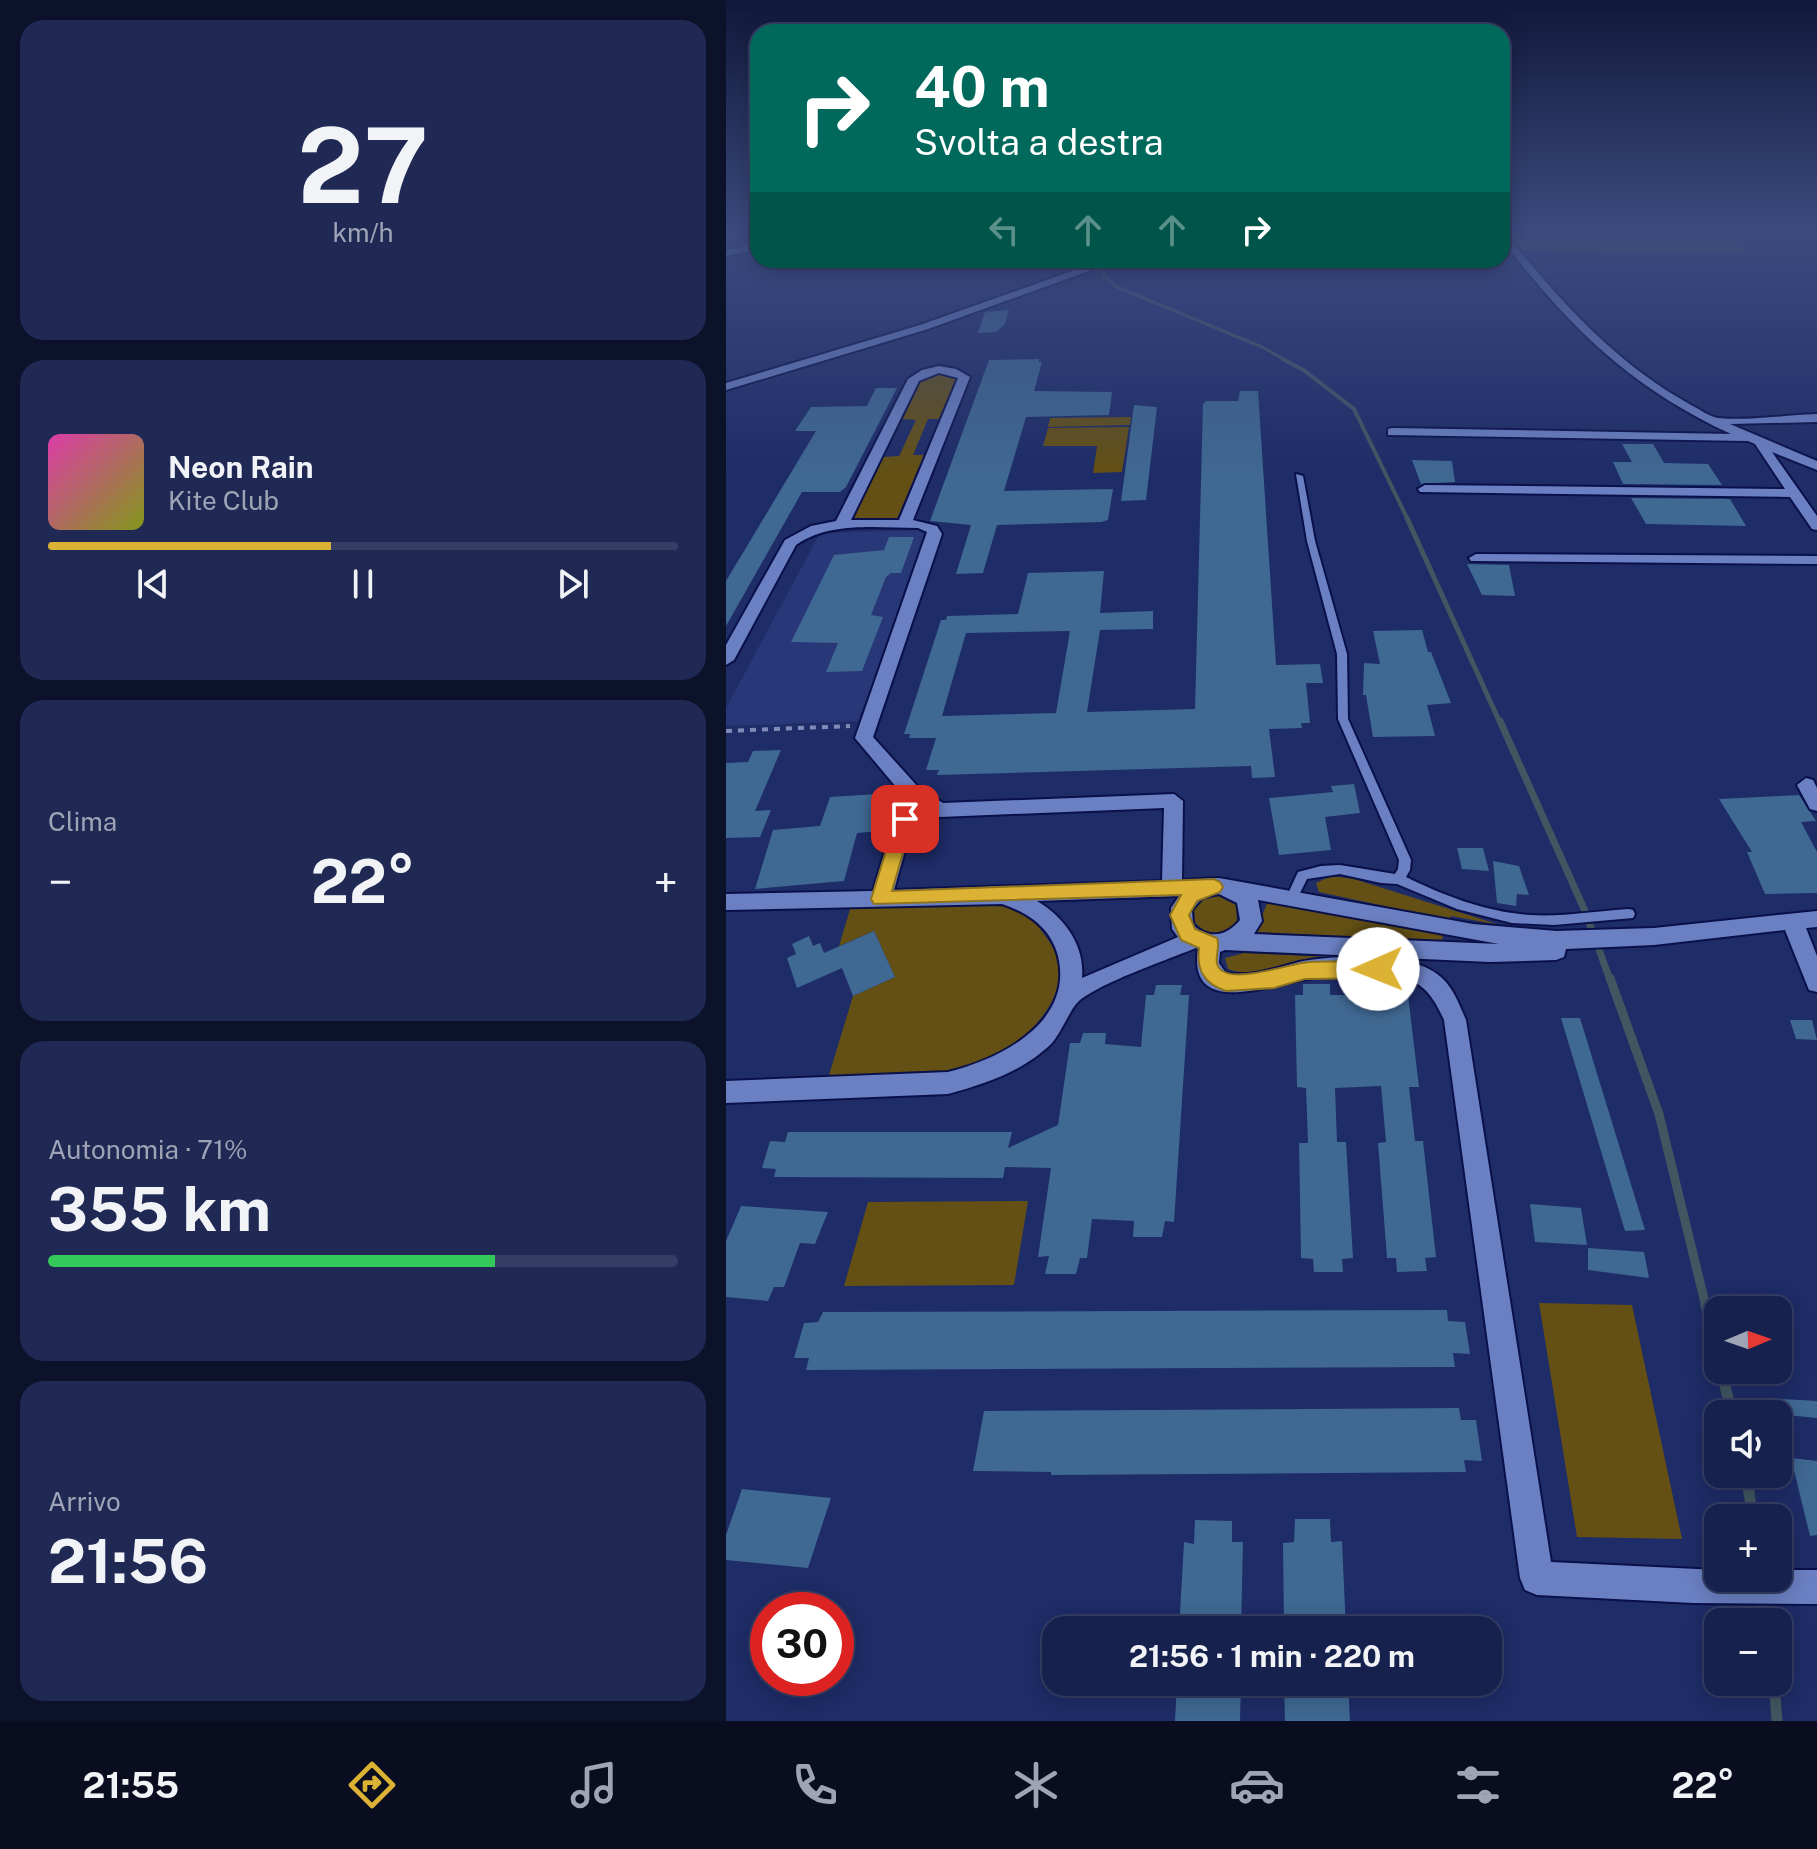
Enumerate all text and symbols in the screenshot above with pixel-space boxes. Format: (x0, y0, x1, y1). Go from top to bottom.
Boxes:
text: 40 m (914, 54, 1050, 120)
icon: right (782, 56, 886, 160)
text: 27 (297, 104, 429, 226)
text: Svolta a destra (914, 121, 1164, 163)
icon: left (982, 208, 1026, 252)
icon: ahead (1066, 208, 1110, 252)
icon: ahead (1150, 208, 1194, 252)
icon: right (1234, 208, 1278, 252)
text: km/h (332, 217, 394, 248)
text: Neon Rain (168, 449, 314, 485)
text: Kite Club (168, 485, 279, 516)
icon: previous (131, 562, 175, 606)
icon: pause (341, 562, 385, 606)
icon: next (551, 562, 595, 606)
pin (871, 785, 939, 853)
icon: arrive (883, 797, 927, 841)
text: Clima (48, 806, 117, 837)
text: 22° (311, 846, 415, 917)
text: − (48, 856, 72, 908)
text: + (654, 856, 678, 908)
position arrow (1336, 927, 1420, 1011)
text: Autonomia · 71% (48, 1134, 247, 1165)
text: 355 km (48, 1174, 271, 1245)
north arrow (1704, 1296, 1792, 1384)
map controls (1704, 1296, 1792, 1696)
button: sound (1704, 1400, 1792, 1488)
text: Arrivo (48, 1486, 121, 1517)
button: + (1704, 1504, 1792, 1592)
text: 21:56 (48, 1526, 208, 1597)
speed limit sign: 30 (750, 1592, 854, 1696)
button: − (1704, 1608, 1792, 1696)
text: 21:56 · 1 min · 220 m (1129, 1638, 1415, 1674)
icon: directions (344, 1757, 400, 1813)
icon: music (566, 1757, 622, 1813)
icon: phone (787, 1757, 843, 1813)
icon: climate (1008, 1757, 1064, 1813)
icon: car (1229, 1757, 1285, 1813)
icon: filters (1450, 1757, 1506, 1813)
text: 21:55 (83, 1764, 179, 1806)
text: 22° (1672, 1764, 1734, 1806)

